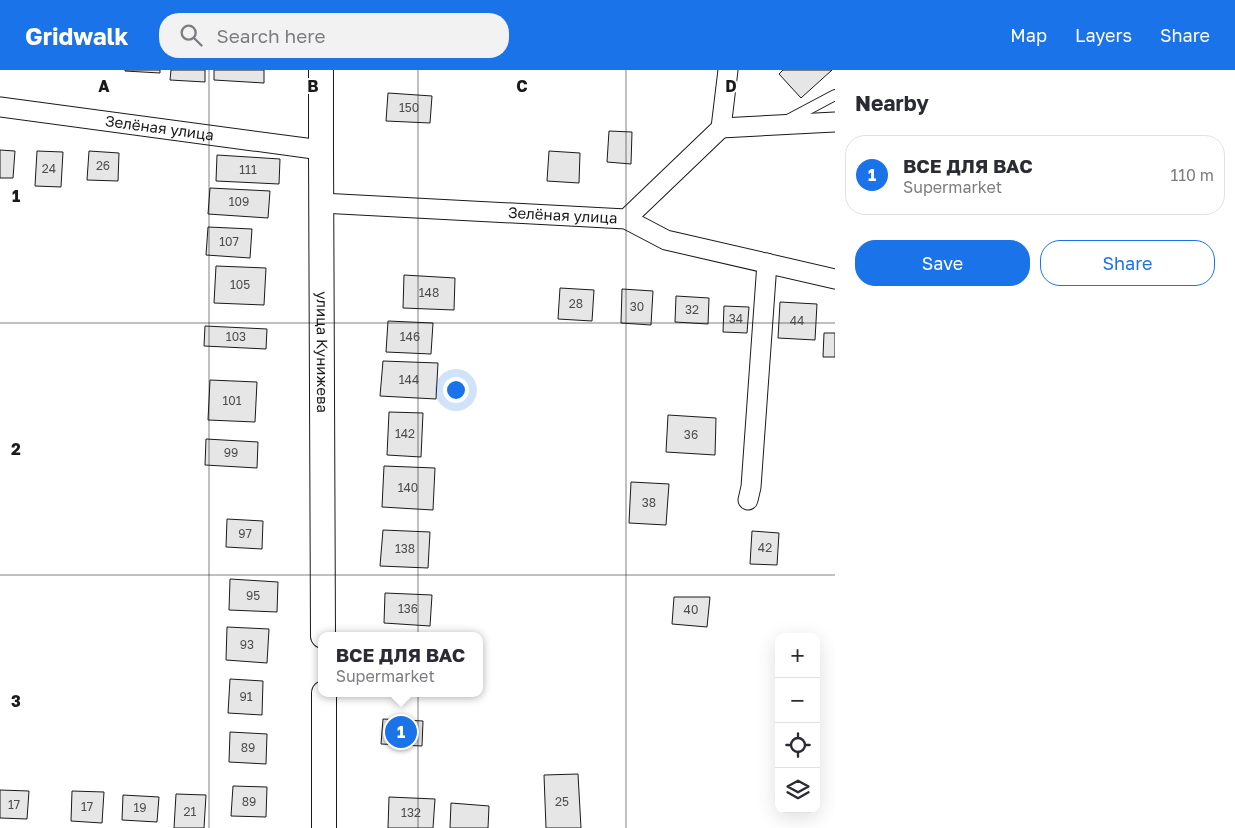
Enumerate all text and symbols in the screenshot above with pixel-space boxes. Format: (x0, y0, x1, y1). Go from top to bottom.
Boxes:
search box (159, 13, 509, 58)
text: Gridwalk (25, 21, 129, 50)
icon: search (177, 21, 205, 49)
text: Search here (217, 24, 325, 47)
text: Map (1010, 24, 1047, 46)
text: Layers (1075, 24, 1132, 46)
text: Share (1160, 24, 1210, 46)
text: A (98, 76, 110, 96)
text: B (307, 76, 319, 96)
text: C (516, 76, 528, 96)
text: D (725, 76, 737, 96)
text: Nearby (855, 90, 929, 116)
house number: 150 (399, 100, 419, 115)
street label: Зелёная улица (104, 111, 215, 144)
text: ВСЕ ДЛЯ ВАС (903, 154, 1033, 177)
house number: 26 (96, 158, 110, 173)
house number: 24 (42, 161, 56, 176)
house number: 111 (239, 162, 257, 177)
text: 1 (868, 165, 876, 185)
text: 110 m (1170, 165, 1214, 185)
text: Supermarket (903, 177, 1002, 197)
text: 1 (12, 186, 20, 206)
house number: 109 (229, 194, 249, 209)
street label: Зелёная улица (508, 203, 618, 227)
house number: 107 (219, 234, 239, 249)
button: Save (855, 240, 1030, 286)
button: Share (1040, 240, 1215, 286)
house number: 105 (230, 277, 250, 292)
house number: 148 (419, 285, 439, 300)
street label: улица Кунижева (314, 291, 332, 413)
house number: 28 (569, 296, 583, 311)
house number: 30 (630, 299, 644, 314)
house number: 32 (685, 302, 699, 317)
house number: 34 (729, 311, 743, 326)
house number: 44 (790, 313, 804, 328)
house number: 103 (226, 329, 246, 344)
house number: 146 (400, 329, 420, 344)
house number: 144 (399, 372, 419, 387)
your location (443, 377, 469, 403)
house number: 101 (222, 393, 242, 408)
house number: 142 (395, 426, 415, 441)
house number: 36 (684, 427, 698, 442)
text: 2 (11, 439, 21, 459)
house number: 99 (224, 445, 238, 460)
house number: 140 (398, 480, 418, 495)
house number: 38 (642, 495, 656, 510)
house number: 97 (238, 526, 252, 541)
house number: 42 (758, 540, 772, 555)
house number: 138 (395, 541, 415, 556)
house number: 95 (246, 588, 260, 603)
house number: 136 (398, 601, 418, 616)
house number: 40 (684, 602, 698, 617)
popup (318, 632, 483, 697)
map controls (775, 633, 820, 813)
button: + (775, 633, 820, 678)
house number: 93 (240, 637, 254, 652)
text: ВСЕ ДЛЯ ВАС (336, 643, 465, 666)
text: Supermarket (336, 666, 435, 686)
button: − (775, 678, 820, 723)
house number: 91 (239, 689, 253, 704)
text: 3 (11, 691, 21, 711)
pin: 1 (385, 713, 417, 751)
button: locate (775, 723, 820, 768)
house number: 89 (241, 740, 255, 755)
button: layers (775, 768, 820, 813)
house number: 89 (242, 794, 256, 809)
house number: 25 (555, 794, 569, 809)
house number: 17 (8, 797, 20, 812)
house number: 17 (81, 799, 93, 814)
house number: 19 (133, 800, 147, 815)
house number: 21 (184, 804, 197, 819)
house number: 132 (401, 805, 421, 820)

